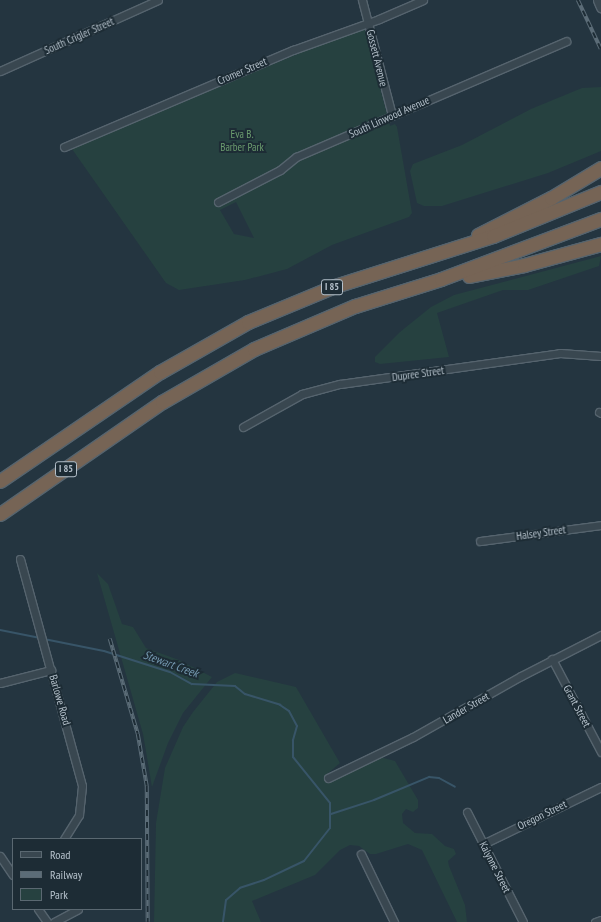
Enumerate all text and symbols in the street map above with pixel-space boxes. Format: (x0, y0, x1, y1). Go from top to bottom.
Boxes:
street label: South Crigler Street (42, 15, 116, 57)
street label: Gossett Avenue (364, 28, 390, 88)
street label: Cromer Street (215, 55, 269, 87)
street label: South Linwood Avenue (347, 93, 431, 141)
park label: Eva B. Barber Park (220, 128, 264, 154)
road number: I 85 (321, 279, 343, 295)
street label: Dupree Street (391, 364, 445, 384)
road number: I 85 (55, 461, 77, 477)
street label: Halsey Street (515, 523, 567, 543)
water label: Stewart Creek (141, 647, 201, 681)
street label: Barlowe Road (47, 673, 73, 727)
street label: Grant Street (560, 683, 594, 729)
street label: Lander Street (441, 690, 491, 726)
street label: Oregon Street (515, 797, 569, 833)
legend (12, 838, 142, 910)
street label: Kalynne Street (476, 839, 514, 895)
text: Road (50, 847, 70, 862)
text: Railway (50, 867, 82, 882)
text: Park (50, 887, 68, 902)

